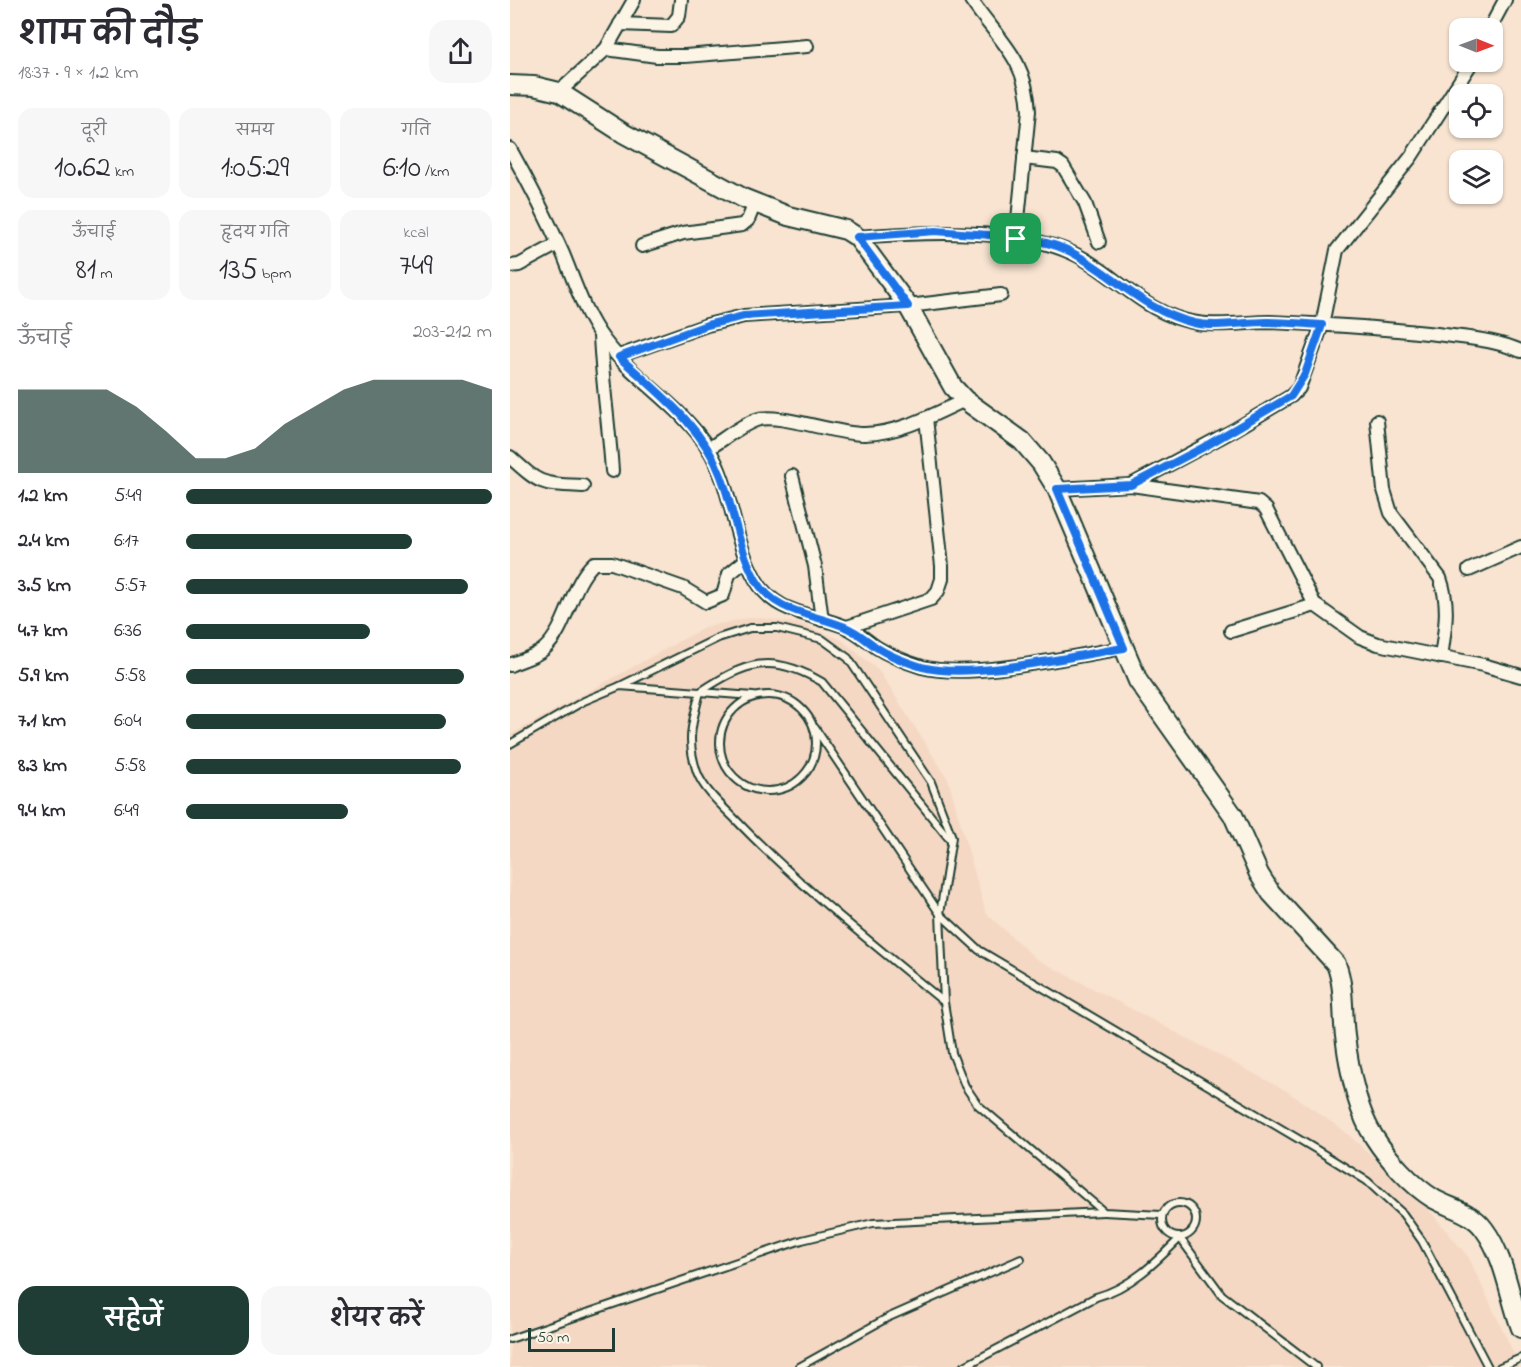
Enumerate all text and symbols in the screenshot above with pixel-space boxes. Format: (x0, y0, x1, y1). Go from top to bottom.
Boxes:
text: शाम की दौड़ (18, 12, 201, 60)
north arrow (1449, 18, 1503, 72)
map controls (1449, 18, 1503, 204)
button: share (429, 20, 492, 83)
text: 18:37 · 9 × 1.2 km (18, 59, 139, 88)
button: locate (1449, 84, 1503, 138)
text: दूरी (81, 119, 107, 143)
text: समय (236, 119, 274, 143)
text: गति (401, 119, 431, 143)
text: 10.62 (54, 147, 111, 191)
text: 1:05:29 (221, 147, 289, 191)
text: 6:10 (383, 147, 421, 191)
button: layers (1449, 150, 1503, 204)
text: km (111, 160, 134, 184)
text: /km (421, 160, 449, 184)
pin (990, 213, 1041, 264)
text: ऊँचाई (73, 221, 115, 245)
text: हृदय गति (221, 221, 289, 245)
text: kcal (403, 221, 429, 245)
icon: arrive (999, 222, 1032, 255)
text: 749 (399, 245, 433, 289)
text: 81 (75, 249, 96, 293)
text: 135 (219, 249, 258, 293)
text: m (96, 262, 113, 286)
text: bpm (258, 262, 291, 286)
text: 203–212 m (413, 318, 492, 347)
text: ऊँचाई (18, 325, 72, 354)
text: 1.2 km (18, 482, 68, 511)
text: 5:49 (114, 482, 141, 511)
text: 2.4 km (18, 527, 70, 556)
text: 6:17 (114, 527, 139, 556)
text: 3.5 km (18, 572, 71, 601)
text: 5:57 (114, 572, 147, 601)
text: 4.7 km (18, 617, 68, 646)
text: 6:36 (114, 617, 142, 646)
text: 5.9 km (18, 662, 69, 691)
text: 5:58 (114, 662, 146, 691)
text: 7.1 km (18, 707, 66, 736)
text: 6:04 (114, 707, 141, 736)
text: 8.3 km (18, 752, 67, 781)
text: 5:58 (114, 752, 146, 781)
text: 9.4 km (18, 797, 66, 826)
text: 6:49 (114, 797, 139, 826)
button: सहेजें (18, 1286, 249, 1355)
button: शेयर करें (261, 1286, 492, 1355)
scale bar (528, 1325, 615, 1352)
text: 50 m (537, 1326, 569, 1350)

